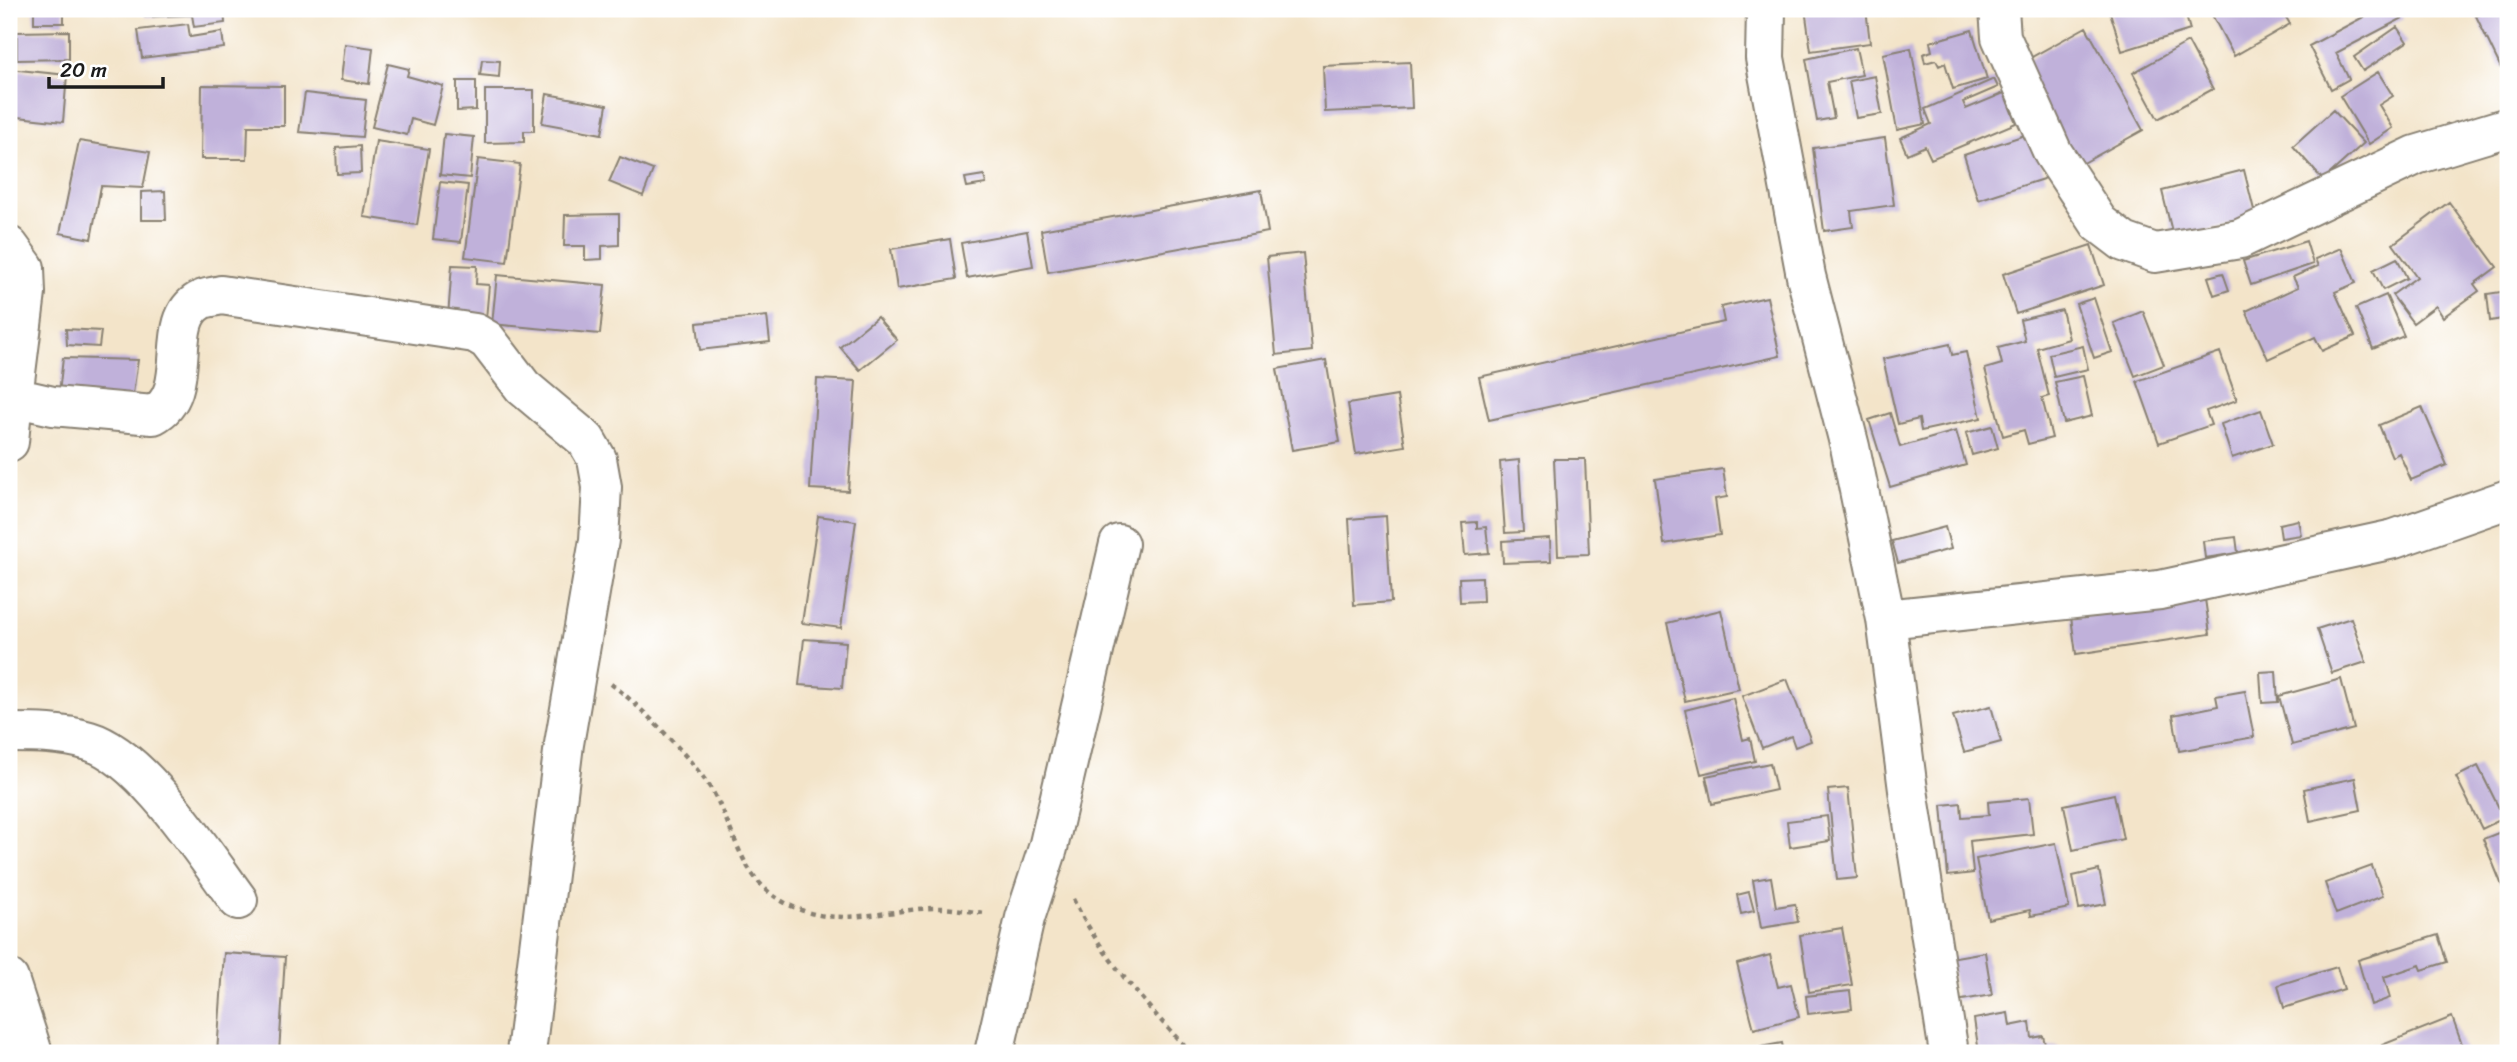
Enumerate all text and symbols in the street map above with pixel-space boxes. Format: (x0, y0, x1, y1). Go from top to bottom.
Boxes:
scale bar (49, 46, 163, 90)
text: 20 m (60, 51, 107, 89)

